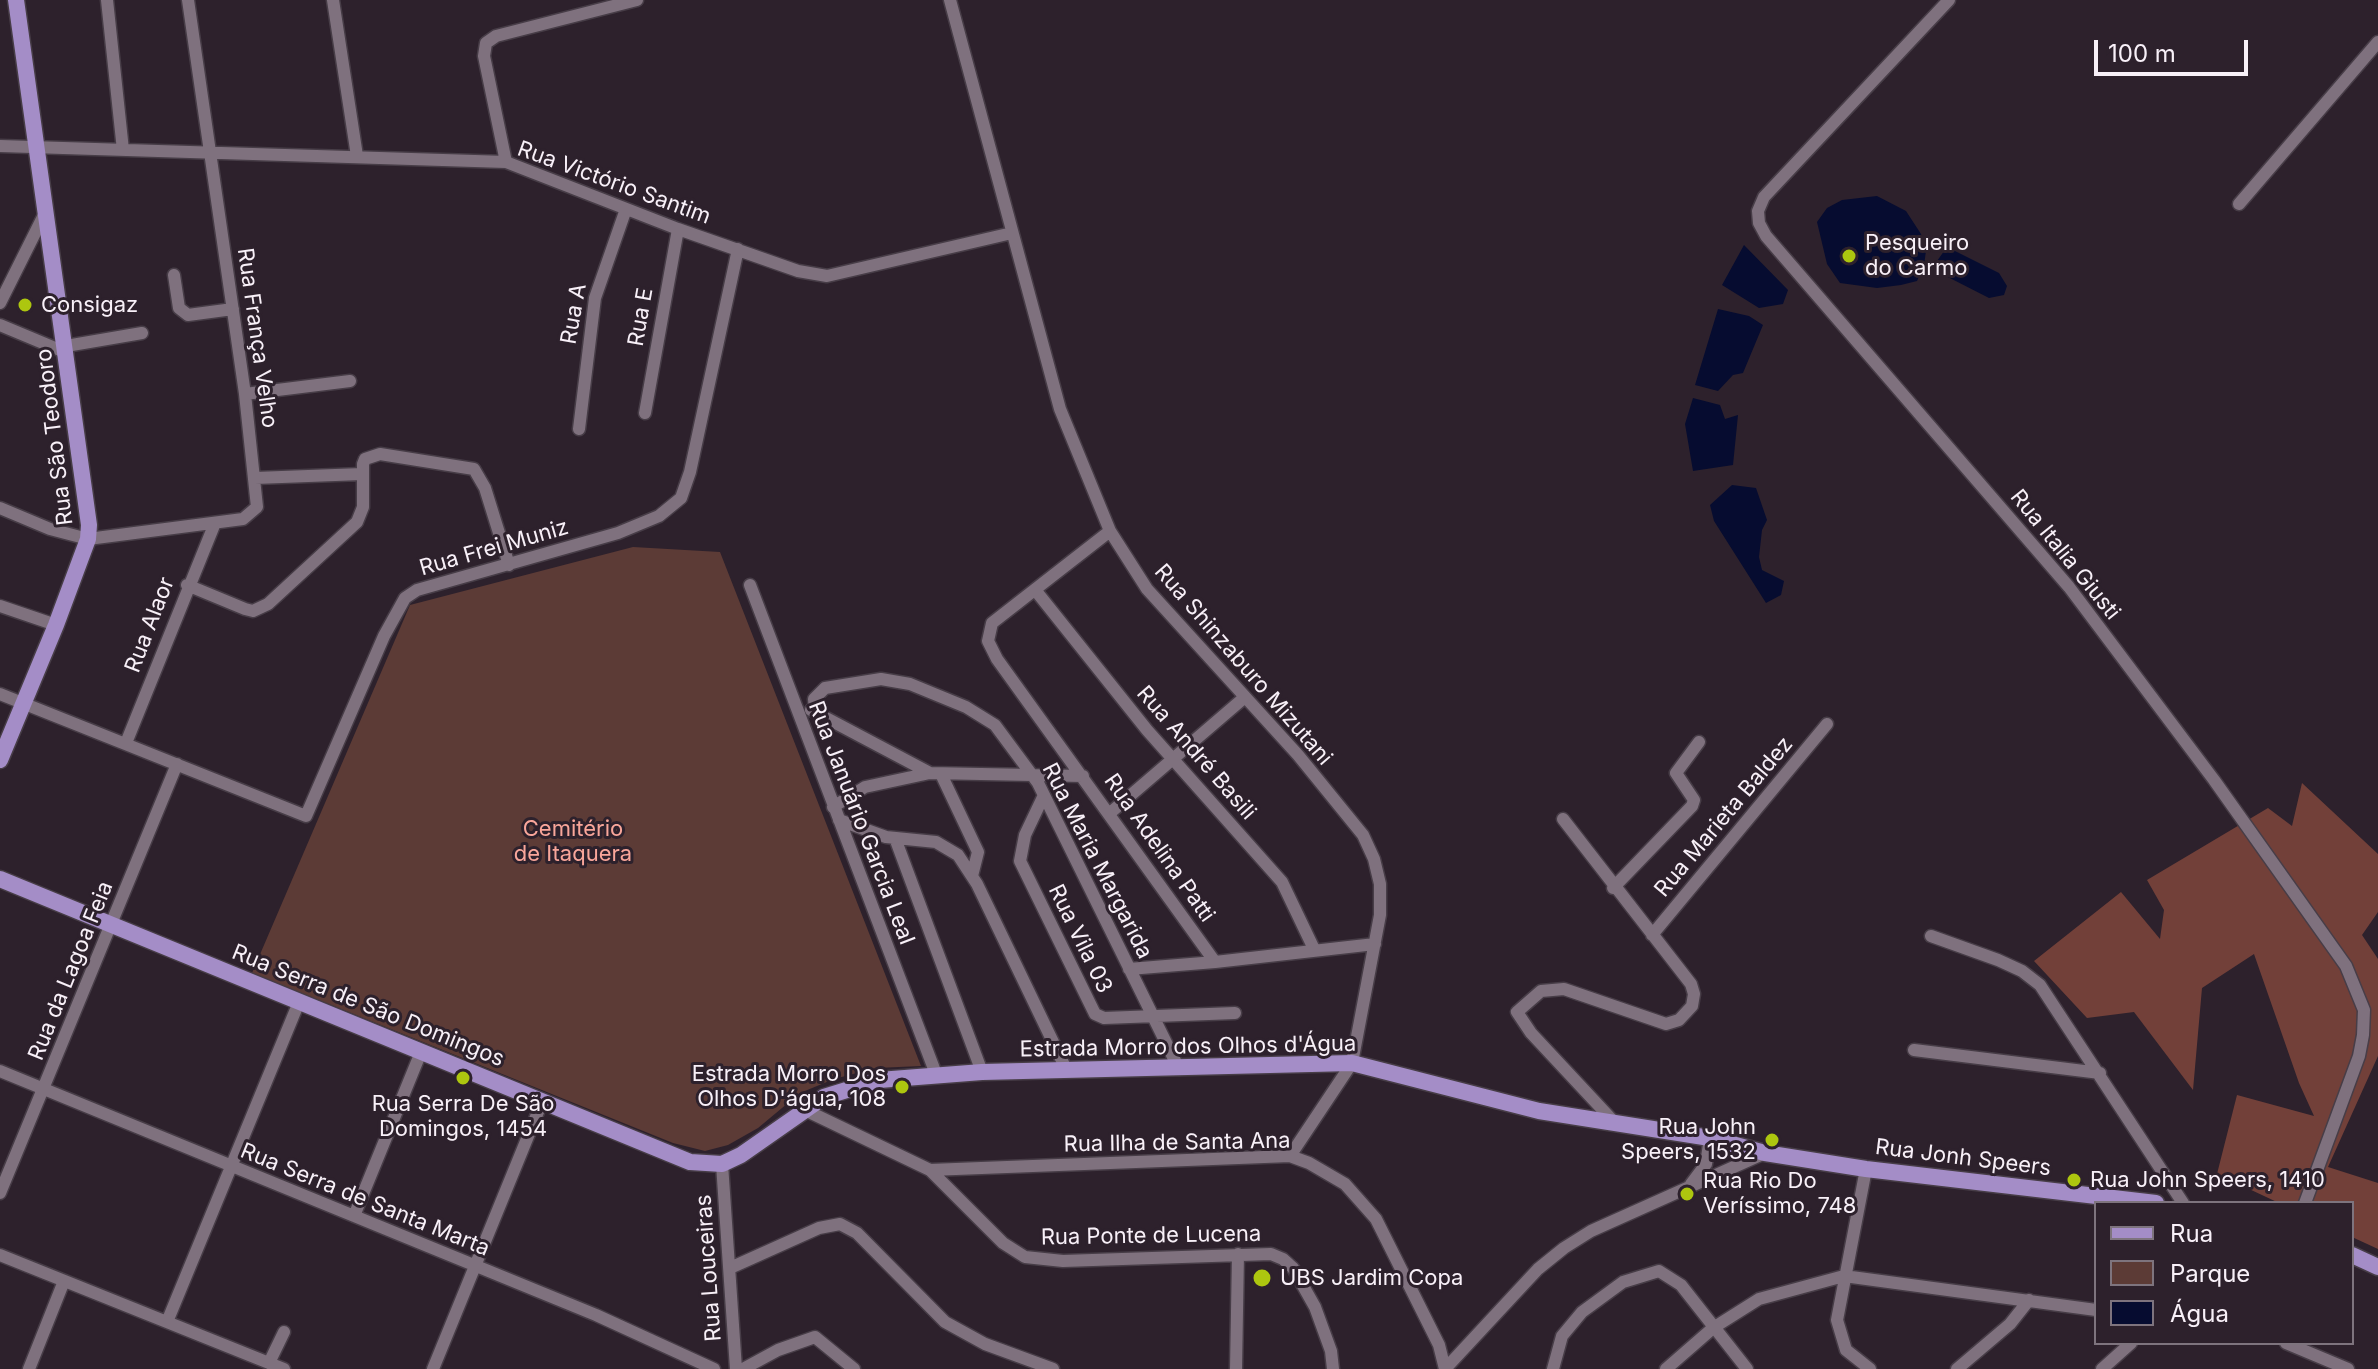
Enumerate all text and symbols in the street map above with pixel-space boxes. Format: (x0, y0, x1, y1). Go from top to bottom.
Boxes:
scale bar (2098, 24, 2252, 74)
text: 100 m (2108, 39, 2176, 68)
street label: Rua Victório Santim (514, 136, 714, 230)
place label: Pesqueiro do Carmo (1865, 230, 1969, 282)
street label: Rua França Velho (231, 246, 283, 430)
marker: Pesqueiro do Carmo (1840, 247, 1858, 265)
street label: Rua A (556, 282, 592, 346)
street label: Rua E (623, 286, 659, 348)
place label: Consigaz (41, 292, 138, 318)
marker: Consigaz (16, 296, 34, 314)
street label: Rua São Teodoro (31, 347, 79, 527)
street label: Rua Italia Giusti (2004, 485, 2126, 625)
street label: Rua Frei Muniz (417, 514, 571, 582)
street label: Rua Shinzaburo Mizutani (1148, 559, 1338, 771)
street label: Rua Alaor (120, 574, 180, 676)
street label: Rua André Basili (1131, 681, 1261, 825)
street label: Rua Januário Garcia Leal (802, 698, 920, 948)
street label: Rua Marieta Baldez (1649, 732, 1799, 902)
street label: Rua Maria Margarida (1036, 759, 1158, 963)
street label: Rua Adelina Patti (1098, 769, 1220, 927)
park label: Cemitério de Itaquera (514, 816, 632, 868)
street label: Rua da Lagoa Feia (23, 878, 119, 1064)
street label: Rua Vila 03 (1042, 880, 1118, 998)
street label: Rua Serra de São Domingos (228, 939, 508, 1073)
street label: Estrada Morro dos Olhos d'Água (1019, 1031, 1357, 1063)
place label: Estrada Morro Dos Olhos D'água, 108 (692, 1061, 886, 1112)
marker: Rua Serra De São Domingos, 1454 (454, 1069, 472, 1087)
marker: Estrada Morro Dos Olhos D'água, 108 (893, 1078, 911, 1096)
place label: Rua Serra De São Domingos, 1454 (372, 1091, 554, 1142)
place label: Rua John Speers, 1532 (1621, 1114, 1756, 1166)
street label: Rua Ilha de Santa Ana (1063, 1128, 1291, 1158)
marker: Rua John Speers, 1532 (1763, 1131, 1781, 1149)
street label: Rua Jonh Speers (1874, 1134, 2052, 1182)
street label: Rua Serra de Santa Marta (237, 1138, 493, 1262)
place label: Rua John Speers, 1410 (2090, 1167, 2325, 1193)
place label: Rua Rio Do Veríssimo, 748 (1703, 1168, 1856, 1220)
marker: Rua John Speers, 1410 (2065, 1171, 2083, 1189)
marker: Rua Rio Do Veríssimo, 748 (1678, 1185, 1696, 1203)
street label: Rua Louceiras (691, 1194, 727, 1342)
legend (2094, 1201, 2354, 1345)
text: Rua (2170, 1219, 2213, 1248)
street label: Rua Ponte de Lucena (1041, 1221, 1261, 1251)
text: Parque (2170, 1259, 2250, 1288)
place label: UBS Jardim Copa (1280, 1265, 1463, 1291)
marker: UBS Jardim Copa (1251, 1267, 1273, 1289)
text: Água (2170, 1299, 2229, 1328)

